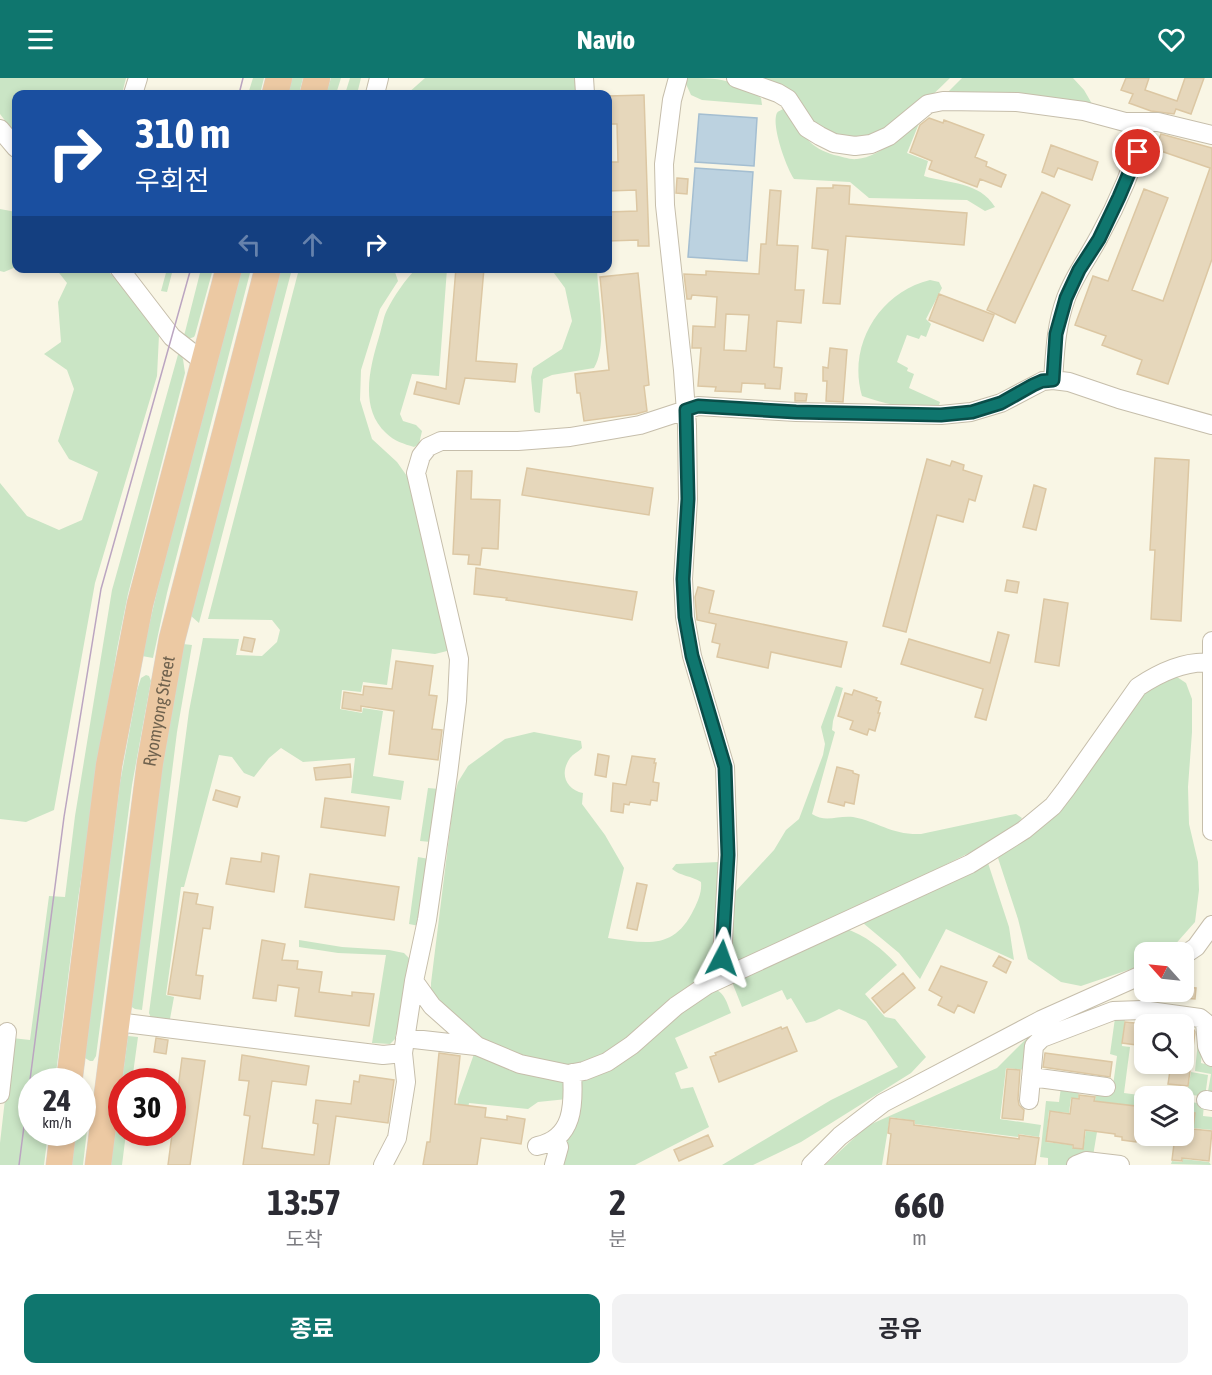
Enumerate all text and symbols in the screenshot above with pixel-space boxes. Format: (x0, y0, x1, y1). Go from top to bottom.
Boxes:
icon: menu (24, 23, 57, 56)
icon: heart (1155, 23, 1188, 56)
text: Navio (577, 24, 635, 55)
text: 310 m (135, 109, 230, 157)
icon: right (36, 114, 114, 192)
pin (1112, 126, 1163, 177)
icon: arrive (1121, 135, 1154, 168)
text: 우회전 (135, 165, 210, 196)
icon: left (233, 228, 266, 261)
icon: ahead (296, 228, 329, 261)
icon: right (359, 228, 392, 261)
street label: Ryomyong Street (139, 654, 179, 768)
position arrow (690, 926, 754, 990)
north arrow (1134, 942, 1194, 1002)
map controls (1134, 942, 1194, 1146)
button: search (1134, 1014, 1194, 1074)
speed limit sign: 30 (108, 1068, 186, 1146)
text: 24 (43, 1083, 71, 1117)
button: layers (1134, 1086, 1194, 1146)
text: km/h (42, 1114, 72, 1131)
text: 13:57 (267, 1181, 341, 1223)
text: 2 (609, 1181, 626, 1223)
text: 660 (894, 1184, 945, 1226)
text: m (912, 1226, 927, 1249)
text: 도착 (286, 1227, 323, 1250)
text: 분 (608, 1227, 627, 1250)
button: 종료 (24, 1294, 600, 1363)
button: 공유 (612, 1294, 1188, 1363)

